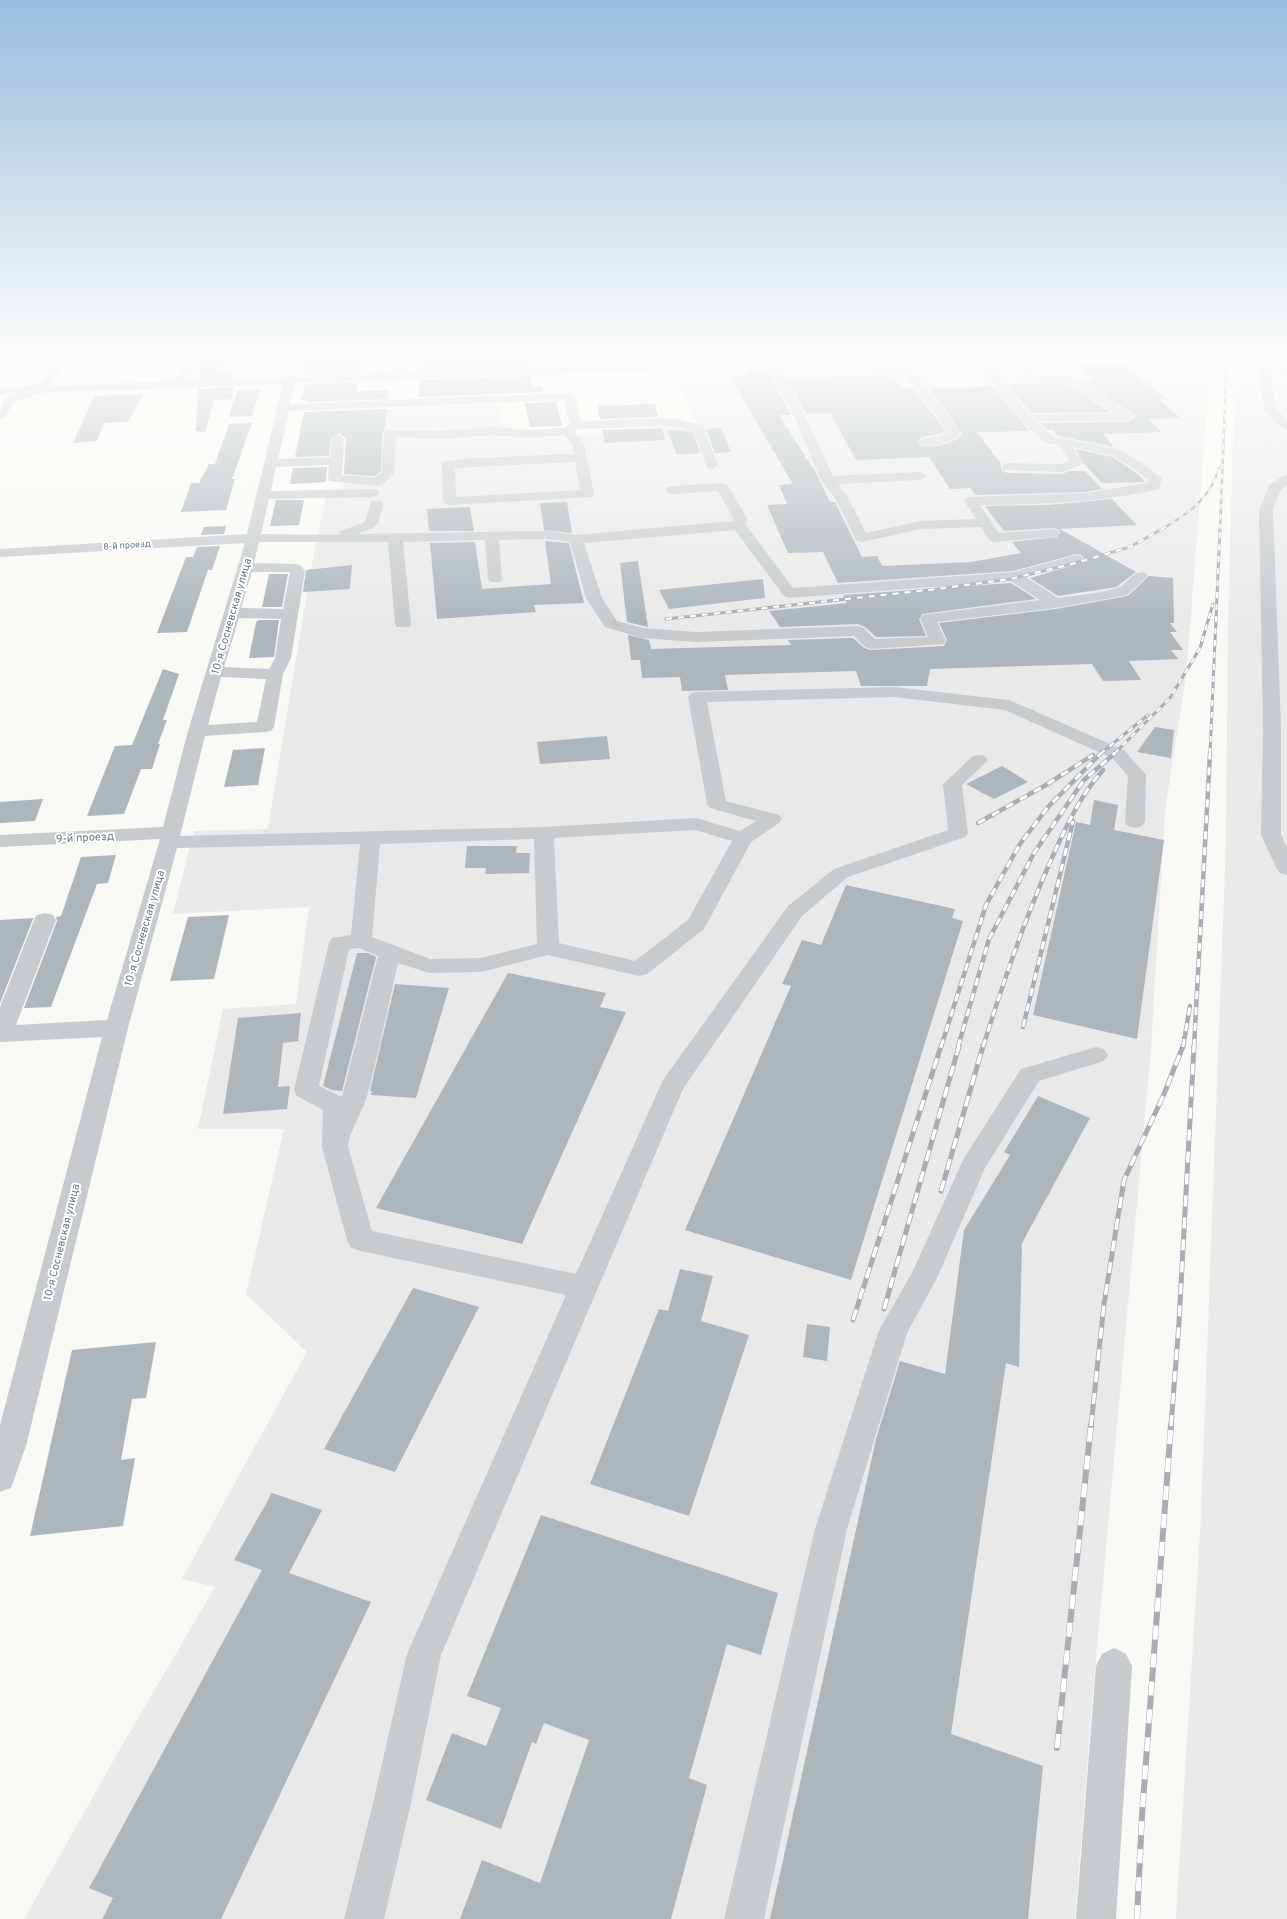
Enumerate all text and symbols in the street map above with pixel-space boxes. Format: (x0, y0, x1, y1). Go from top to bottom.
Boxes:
street label: 8-й проезд (103, 538, 151, 553)
street label: 10-я Сосневская улица (209, 557, 255, 676)
street label: 9-й проезд (56, 829, 114, 847)
street label: 10-я Сосневская улица (122, 869, 168, 988)
street label: 10-я Сосневская улица (41, 1182, 83, 1302)

